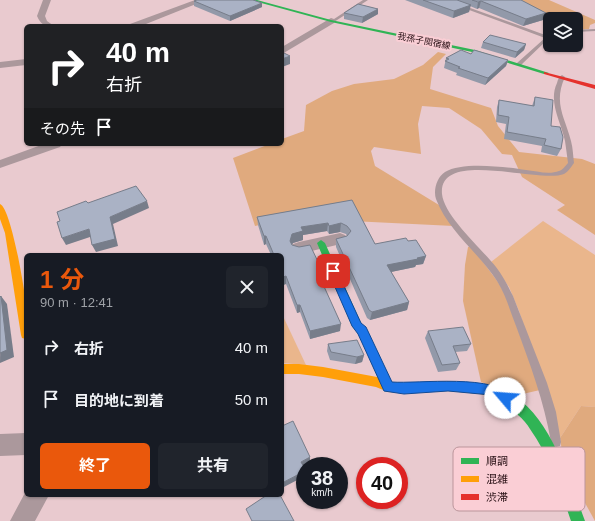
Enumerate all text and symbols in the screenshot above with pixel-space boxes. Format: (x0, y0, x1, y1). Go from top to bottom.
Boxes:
map controls (543, 12, 583, 52)
button: layers (543, 12, 583, 52)
street label: 我孫子関宿線 (397, 31, 452, 51)
text: 40 m (106, 37, 170, 68)
icon: right (40, 40, 92, 92)
text: 右折 (106, 75, 142, 95)
icon: arrive (93, 116, 115, 138)
text: その先 (40, 120, 85, 137)
pin (316, 254, 350, 288)
icon: arrive (322, 260, 344, 282)
text: 1 分 (40, 266, 84, 293)
button: close (226, 266, 268, 308)
text: 90 m · 12:41 (40, 295, 113, 310)
icon: right (40, 336, 62, 358)
text: 40 m (235, 339, 268, 356)
text: 右折 (74, 340, 104, 357)
position arrow (484, 377, 526, 419)
icon: arrive (40, 388, 62, 410)
text: 50 m (235, 391, 268, 408)
text: 目的地に到着 (74, 392, 164, 409)
button: 終了 (40, 443, 150, 489)
button: 共有 (158, 443, 268, 489)
legend (453, 447, 585, 511)
text: 順調 (486, 455, 508, 467)
speed limit sign: 40 (356, 457, 408, 509)
text: 38 (311, 467, 333, 489)
text: 混雑 (486, 473, 508, 485)
text: km/h (311, 487, 333, 498)
text: 渋滞 (486, 491, 508, 503)

